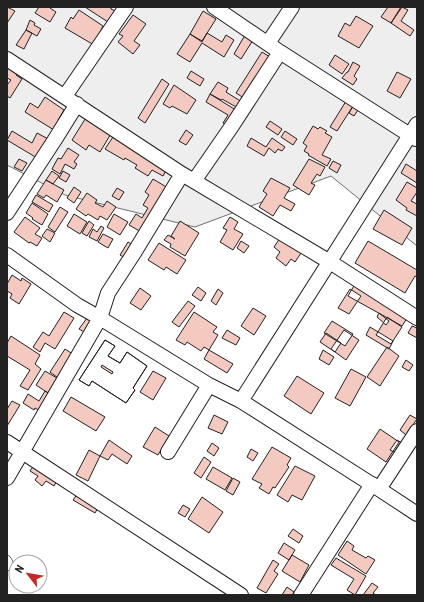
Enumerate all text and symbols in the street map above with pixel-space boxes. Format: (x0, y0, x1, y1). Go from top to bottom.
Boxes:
north arrow (8, 554, 48, 594)
text: N (13, 563, 27, 575)

